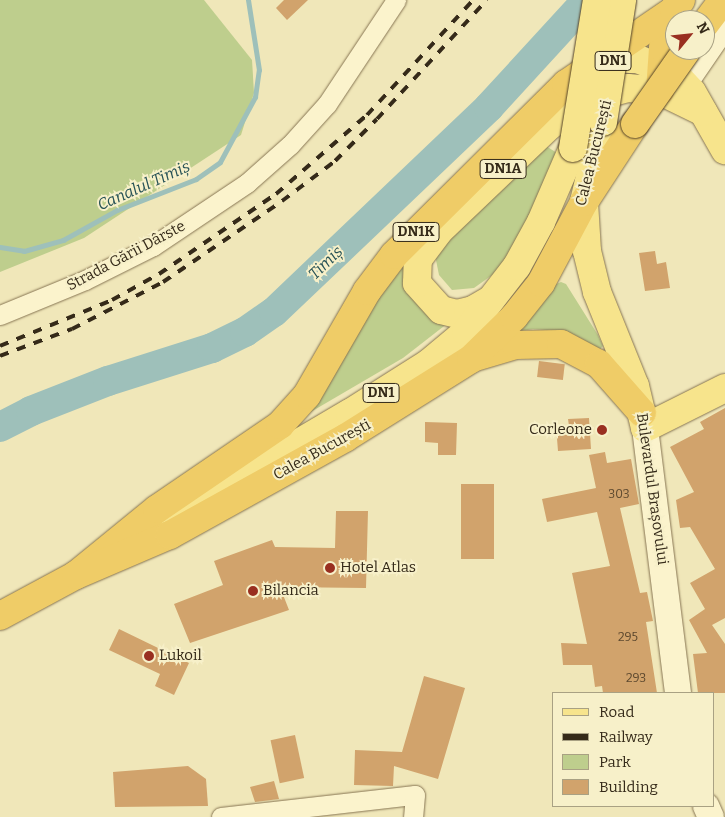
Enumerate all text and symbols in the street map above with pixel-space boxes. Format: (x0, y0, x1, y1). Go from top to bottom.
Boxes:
north arrow (665, 10, 715, 60)
text: N (693, 19, 713, 37)
road number: DN1 (594, 49, 632, 72)
street label: Calea București (572, 98, 616, 208)
water label: Canalul Timiș (95, 157, 193, 215)
road number: DN1A (479, 157, 527, 180)
street label: Strada Gării Dârste (64, 217, 188, 295)
road number: DN1K (392, 220, 440, 243)
water label: Timiș (305, 242, 347, 284)
road number: DN1 (362, 382, 400, 404)
street label: Bulevardul Brașovului (632, 412, 672, 566)
street label: Calea București (270, 416, 374, 484)
place label: Corleone (529, 421, 592, 439)
marker: Corleone (596, 424, 608, 436)
house number: 303 (608, 488, 630, 502)
place label: Hotel Atlas (340, 559, 416, 577)
marker: Hotel Atlas (324, 562, 336, 574)
place label: Bilancia (263, 582, 319, 600)
marker: Bilancia (247, 585, 259, 597)
house number: 295 (618, 631, 638, 645)
place label: Lukoil (159, 647, 202, 665)
marker: Lukoil (143, 650, 155, 662)
house number: 293 (626, 672, 646, 686)
legend (552, 692, 715, 807)
text: Road (599, 703, 634, 721)
text: Railway (599, 728, 653, 746)
text: Park (599, 753, 631, 771)
text: Building (599, 778, 658, 796)

